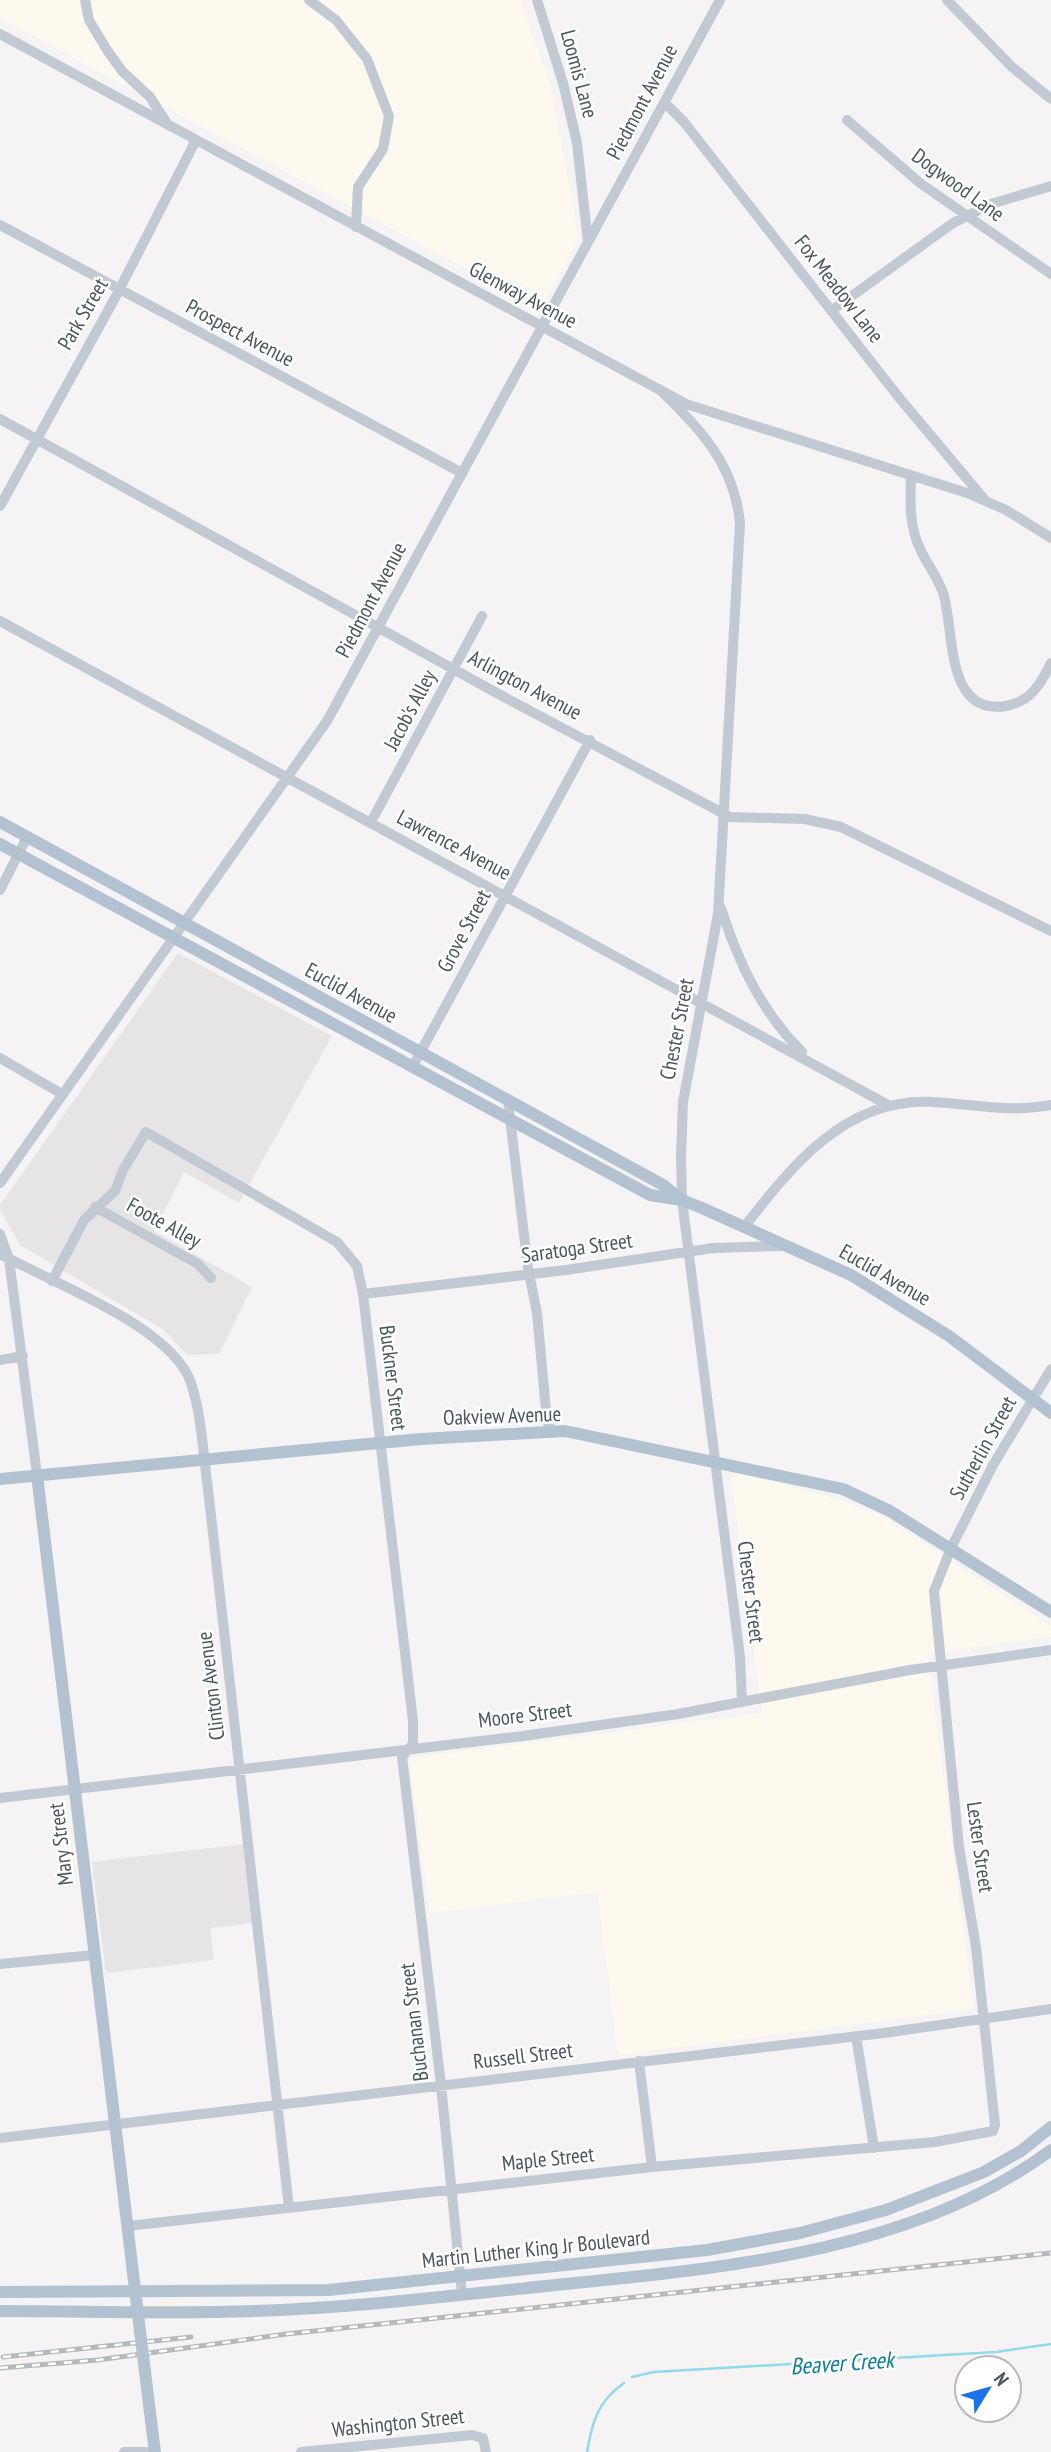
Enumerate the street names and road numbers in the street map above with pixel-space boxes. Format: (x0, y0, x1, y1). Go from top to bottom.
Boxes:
street label: Loomis Lane (555, 27, 604, 121)
street label: Piedmont Avenue (600, 40, 683, 164)
street label: Dogwood Lane (907, 142, 1010, 227)
street label: Fox Meadow Lane (789, 229, 890, 348)
street label: Glenway Avenue (465, 255, 582, 334)
street label: Park Street (51, 273, 114, 355)
street label: Prospect Avenue (181, 293, 299, 372)
street label: Piedmont Avenue (329, 538, 412, 662)
street label: Arlington Avenue (464, 643, 586, 726)
street label: Jacob's Alley (377, 665, 442, 756)
street label: Lawrence Avenue (392, 803, 516, 886)
street label: Grove Street (431, 885, 497, 977)
street label: Euclid Avenue (300, 956, 402, 1029)
street label: Chester Street (653, 976, 700, 1082)
street label: Foote Alley (122, 1191, 206, 1254)
street label: Saratoga Street (520, 1226, 634, 1269)
street label: Euclid Avenue (835, 1238, 936, 1312)
street label: Buckner Street (374, 1324, 413, 1433)
street label: Sutherlin Street (943, 1391, 1022, 1504)
street label: Oakview Avenue (442, 1400, 562, 1431)
street label: Chester Street (732, 1539, 771, 1645)
street label: Clinton Avenue (190, 1630, 231, 1742)
street label: Moore Street (477, 1695, 573, 1734)
street label: Lester Street (961, 1800, 1000, 1894)
street label: Mary Street (42, 1801, 79, 1887)
street label: Buchanan Street (393, 1961, 434, 2083)
street label: Russell Street (472, 2036, 574, 2075)
street label: Maple Street (501, 2140, 596, 2177)
street label: Martin Luther King Jr Boulevard (421, 2223, 651, 2274)
street label: Washington Street (330, 2402, 466, 2443)

